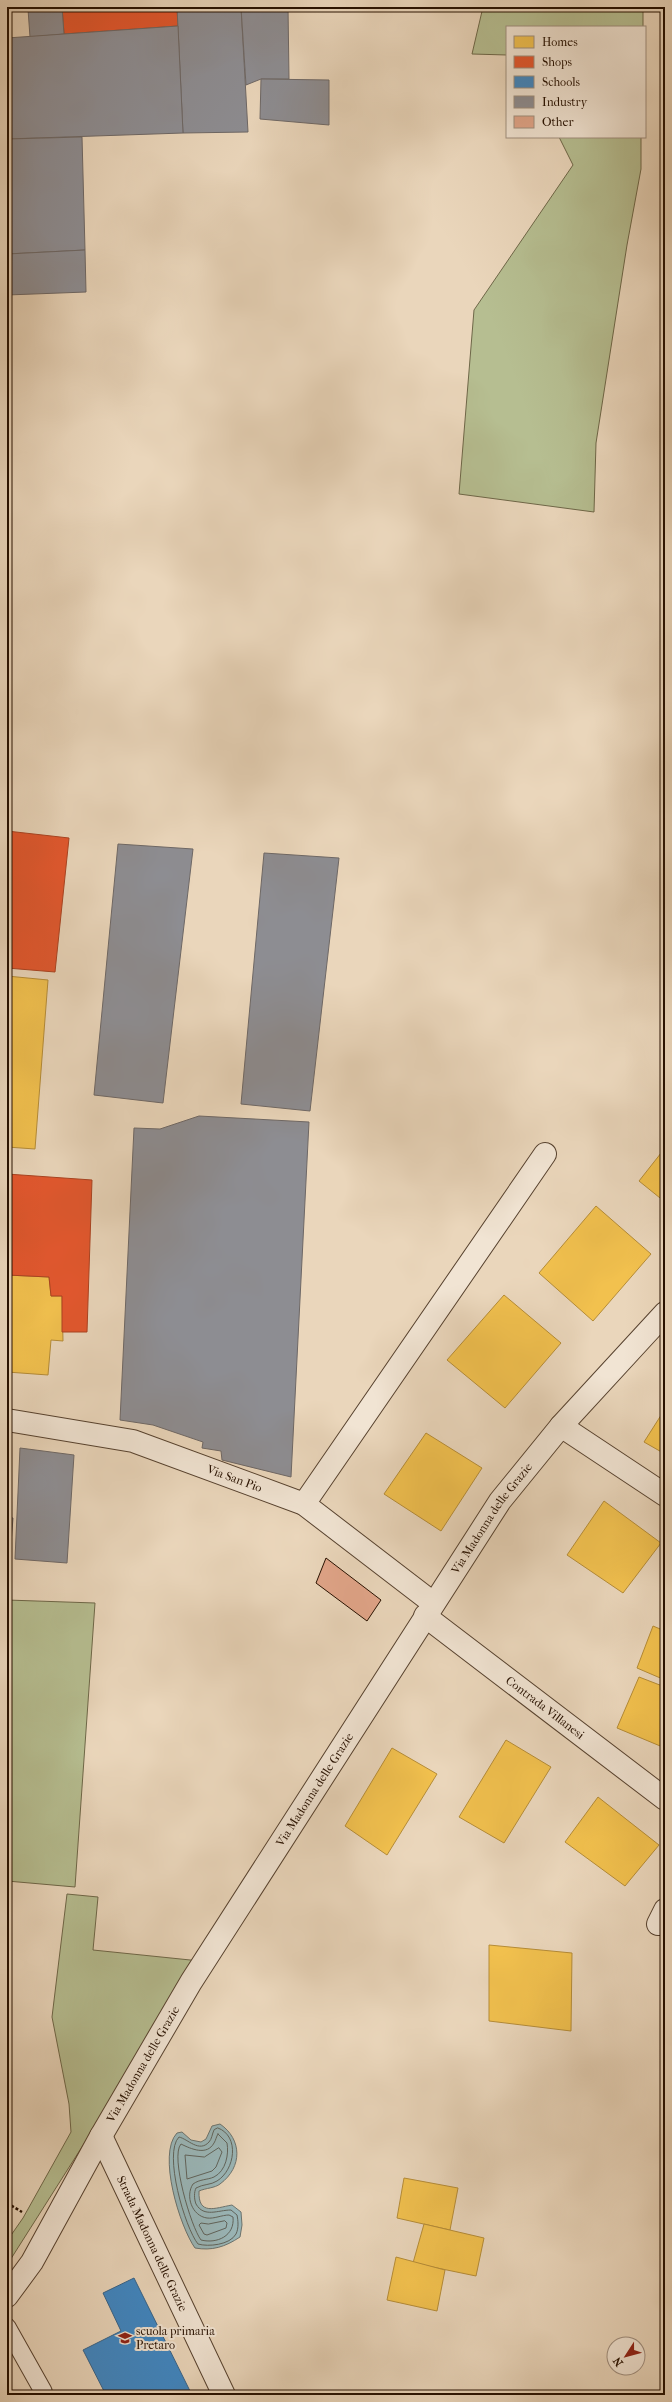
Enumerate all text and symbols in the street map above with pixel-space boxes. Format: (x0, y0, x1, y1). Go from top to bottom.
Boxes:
legend (506, 26, 646, 138)
text: Homes (542, 35, 578, 49)
text: Shops (542, 55, 572, 69)
text: Schools (542, 75, 581, 89)
text: Industry (542, 95, 588, 109)
text: Other (542, 115, 574, 129)
street label: Via Madonna delle Grazie (448, 1460, 535, 1577)
street label: Via San Pio (204, 1462, 264, 1495)
street label: Contrada Villanesi (503, 1673, 587, 1742)
street label: Via Madonna delle Grazie (273, 1730, 356, 1850)
street label: Via Madonna delle Grazie (103, 2004, 182, 2126)
street label: Strada Madonna delle Grazie (114, 2173, 190, 2314)
place label: scuola primaria Pretaro (136, 2324, 215, 2352)
school or university icon: scuola primaria Pretaro (117, 2330, 133, 2346)
north arrow (606, 2336, 646, 2376)
text: N (610, 2354, 626, 2369)

